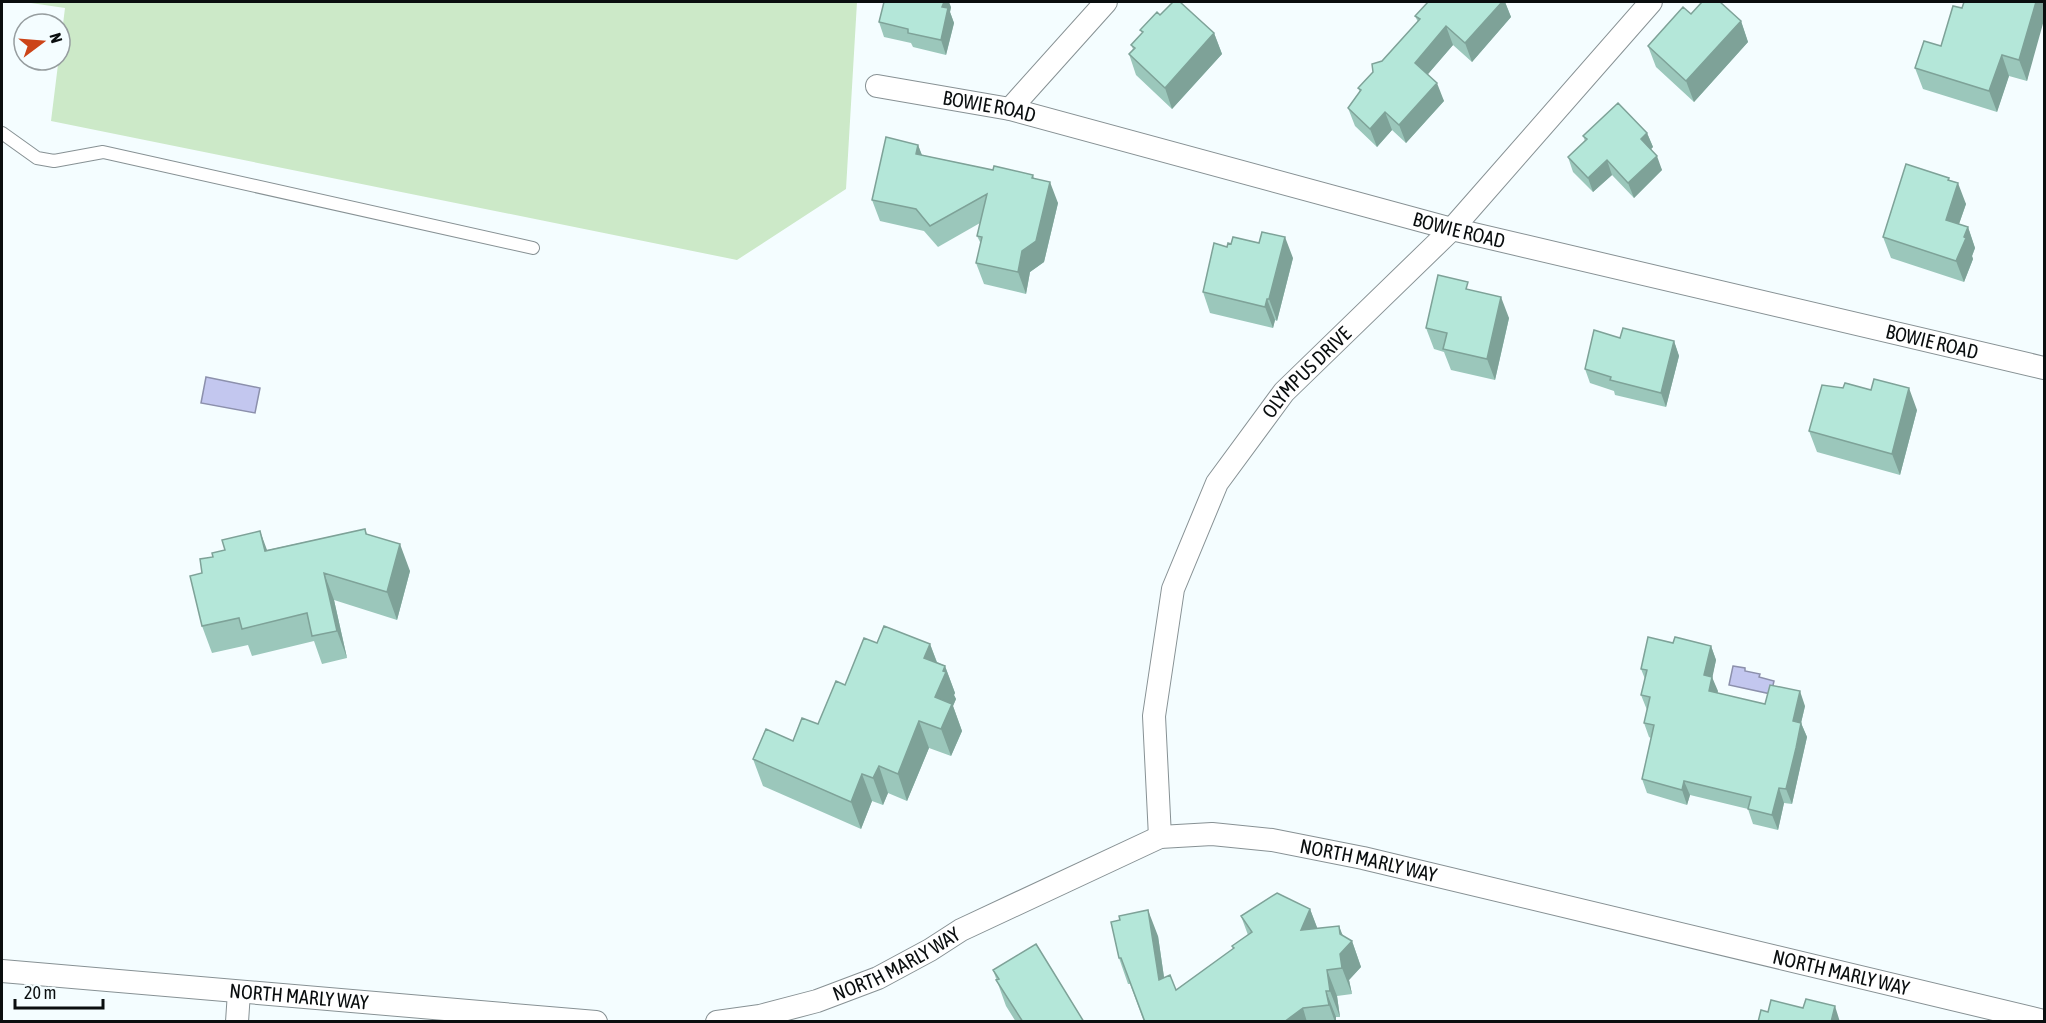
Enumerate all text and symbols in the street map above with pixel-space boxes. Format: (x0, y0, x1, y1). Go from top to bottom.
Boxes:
north arrow (12, 12, 72, 72)
text: N (46, 31, 66, 45)
street label: BOWIE ROAD (941, 86, 1038, 126)
street label: BOWIE ROAD (1410, 207, 1508, 252)
street label: BOWIE ROAD (1884, 319, 1981, 363)
street label: OLYMPUS DRIVE (1257, 321, 1356, 422)
street label: NORTH MARLY WAY (1298, 834, 1439, 886)
street label: NORTH MARLY WAY (829, 922, 964, 1005)
street label: NORTH MARLY WAY (1771, 945, 1912, 999)
scale bar (15, 972, 104, 1010)
street label: NORTH MARLY WAY (228, 979, 370, 1013)
text: 20 m (24, 982, 56, 1003)

